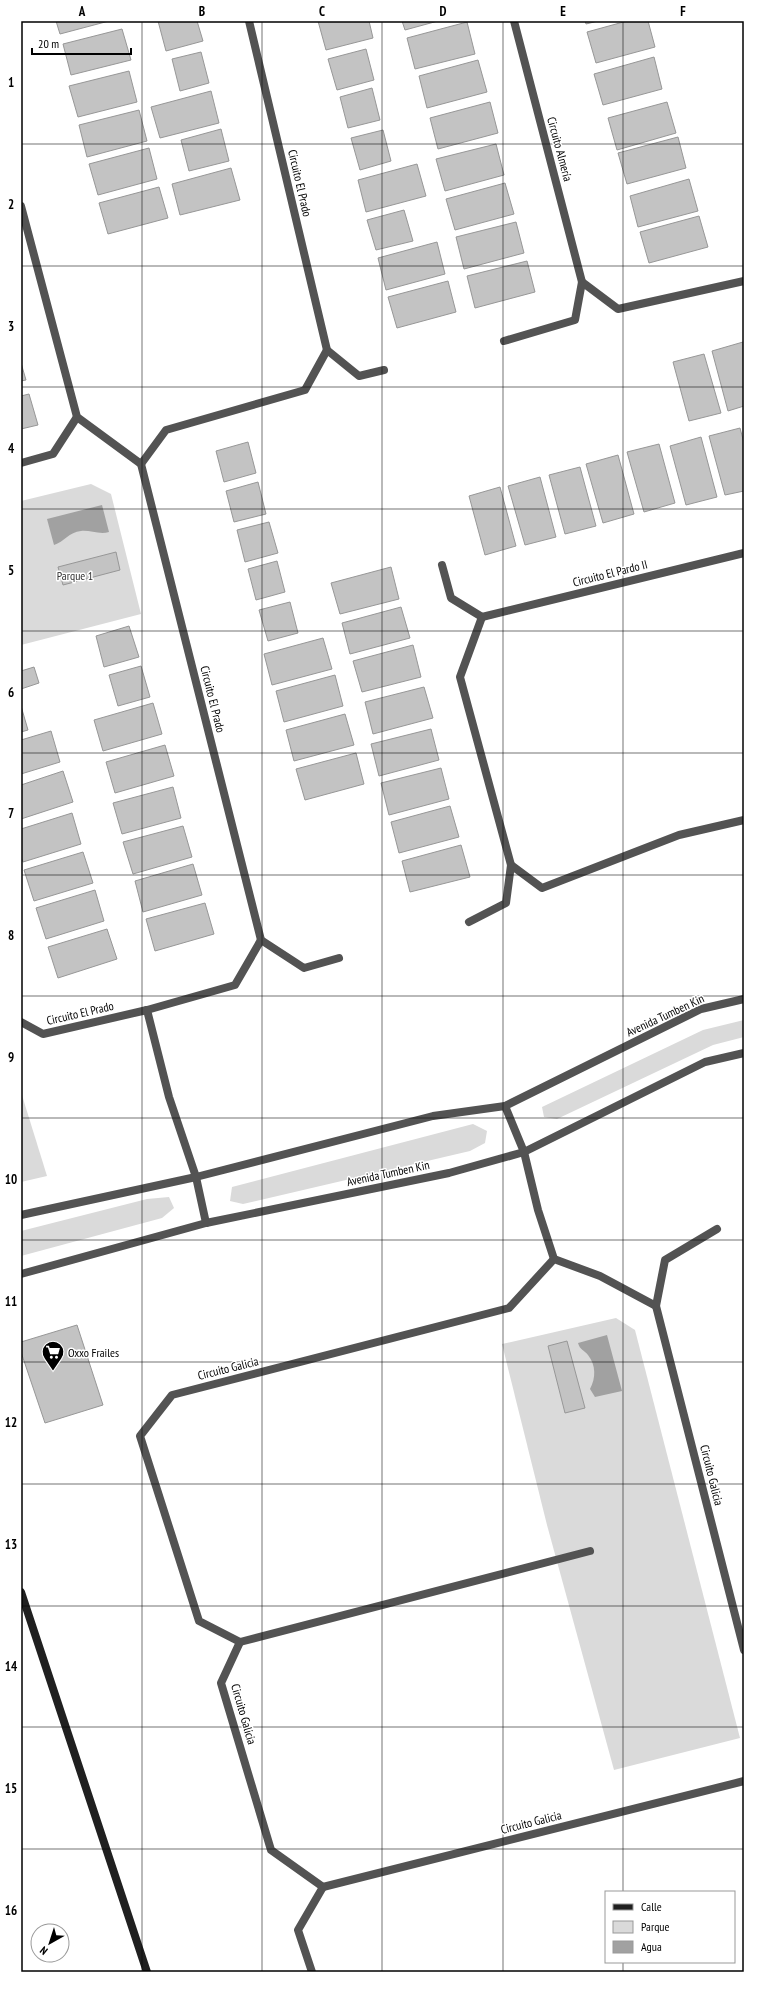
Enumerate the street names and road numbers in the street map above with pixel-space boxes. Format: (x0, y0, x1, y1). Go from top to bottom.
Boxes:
street label: Circuito Almería (544, 115, 576, 183)
street label: Circuito El Prado (285, 148, 315, 218)
street label: Circuito El Pardo II (571, 556, 649, 590)
street label: Circuito El Prado (197, 664, 229, 734)
street label: Avenida Tumben Kin (624, 990, 706, 1040)
street label: Circuito El Prado (45, 998, 115, 1028)
street label: Avenida Tumben Kin (345, 1157, 431, 1189)
street label: Circuito Galicia (196, 1353, 260, 1383)
street label: Circuito Galicia (697, 1443, 727, 1507)
street label: Circuito Galicia (228, 1682, 260, 1746)
street label: Circuito Galicia (499, 1807, 563, 1837)

